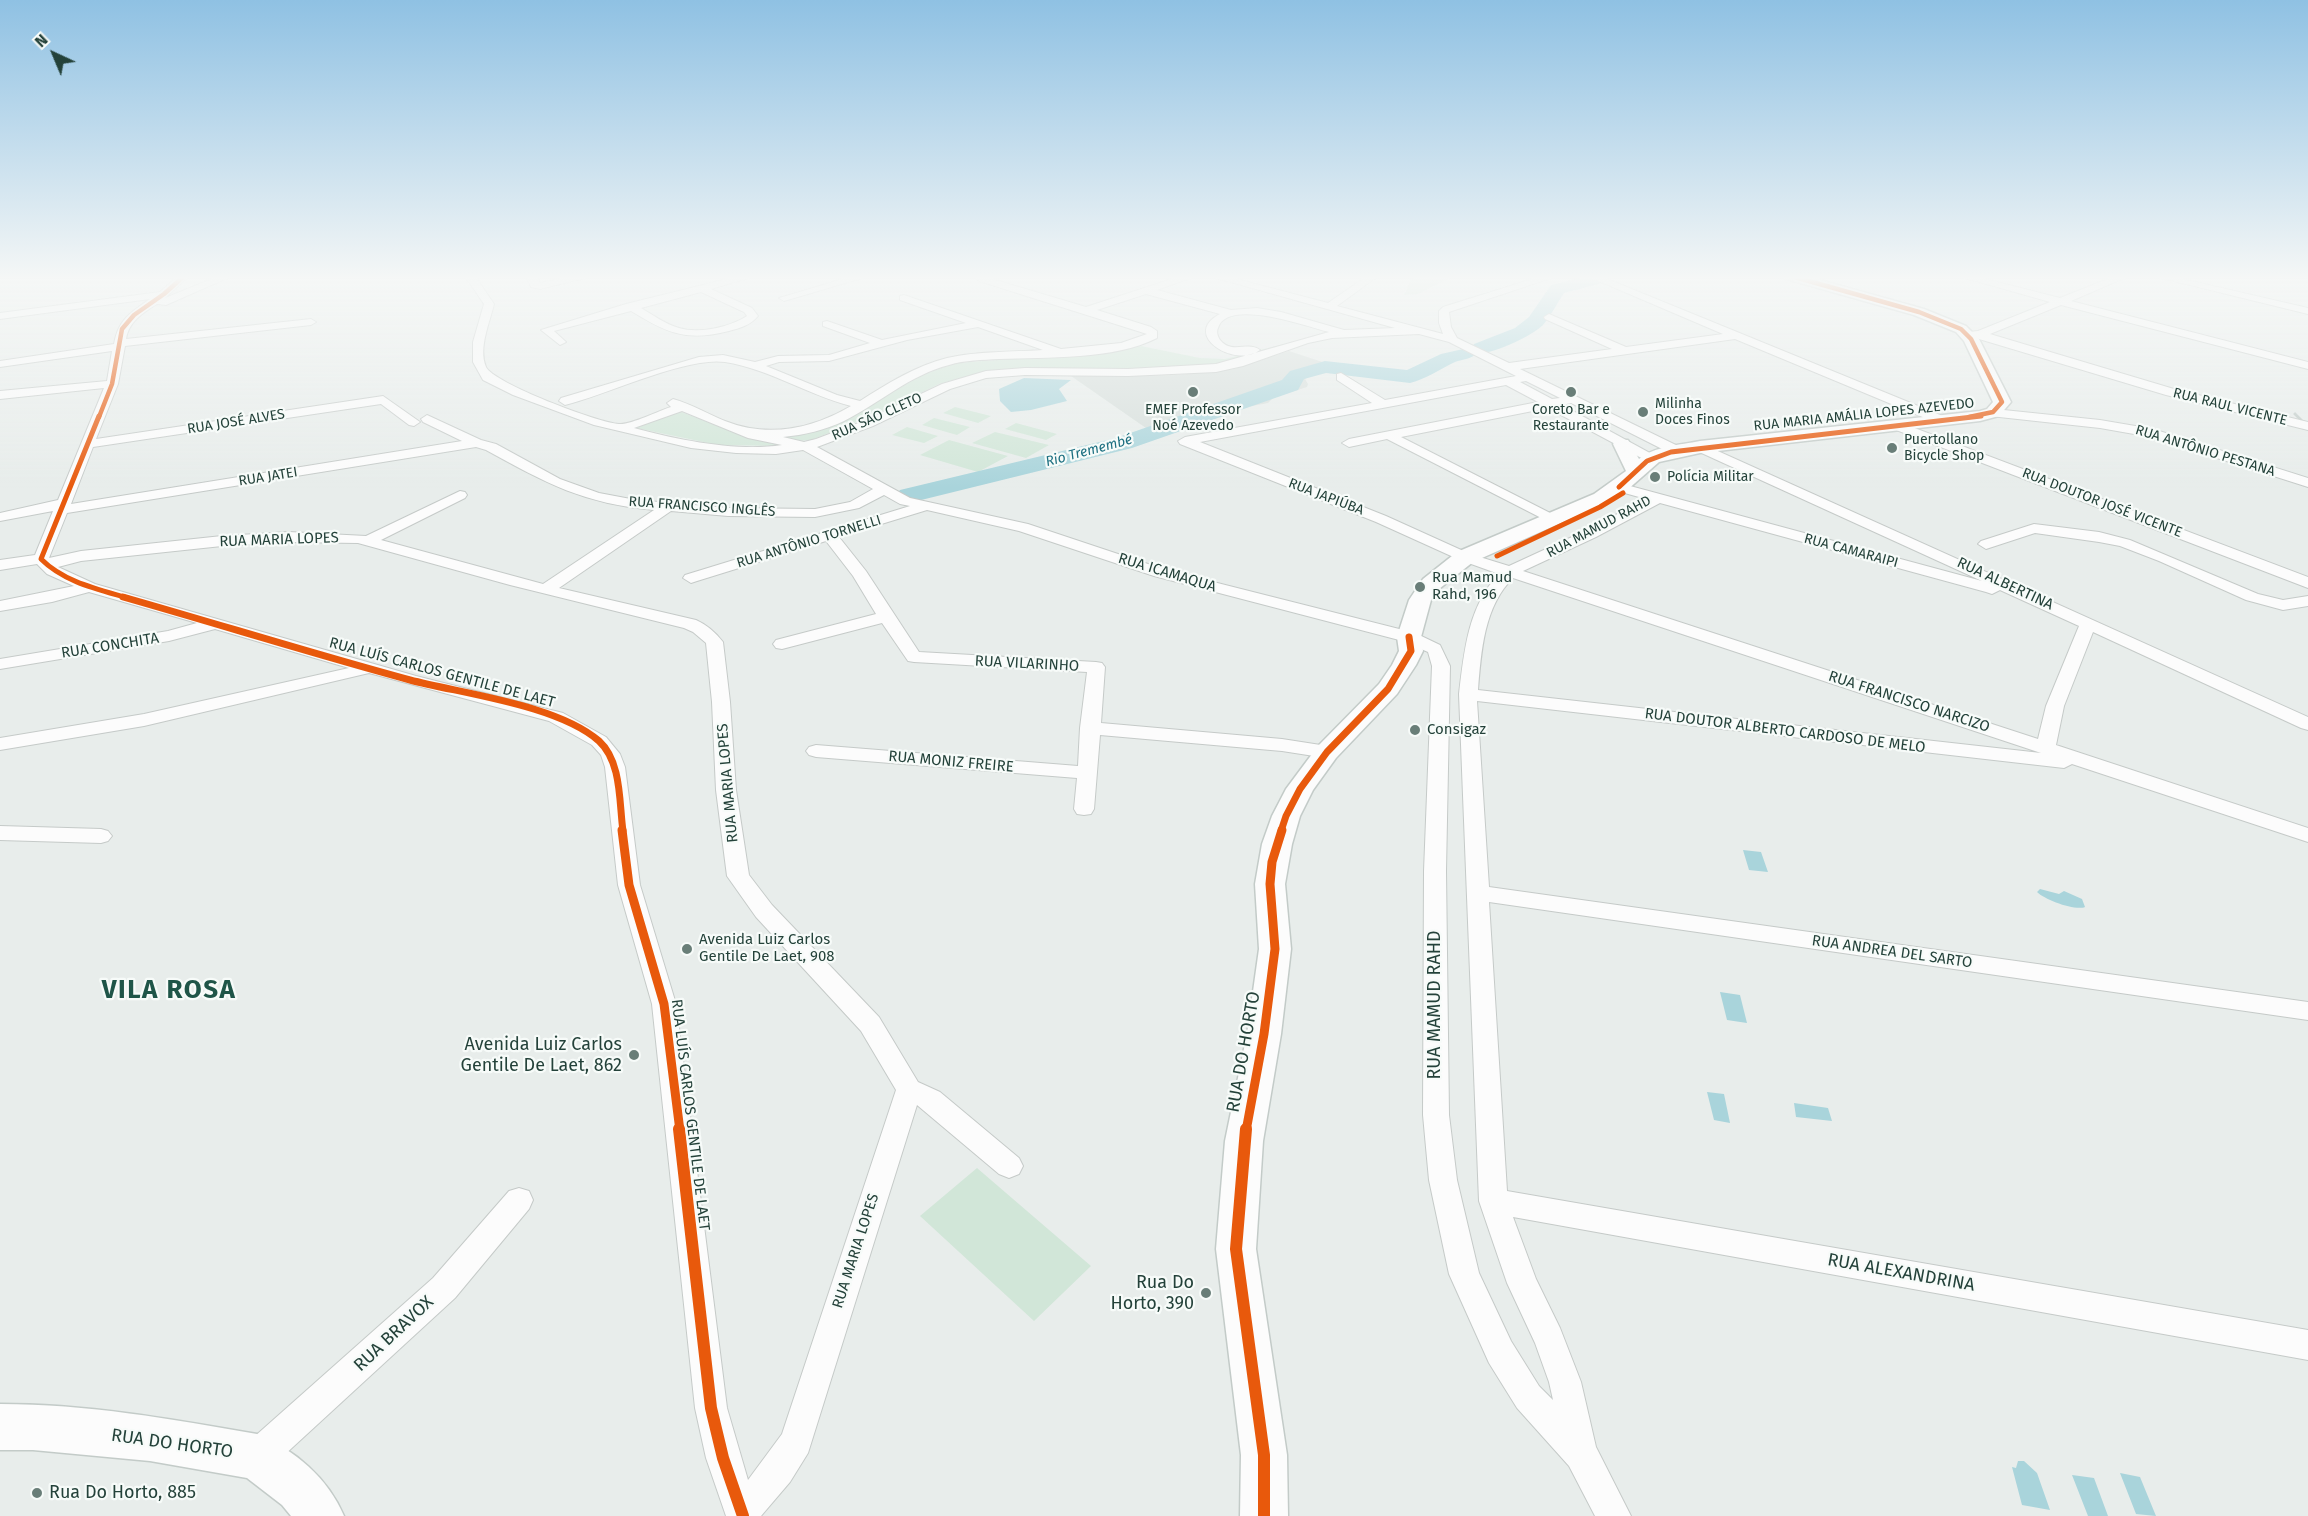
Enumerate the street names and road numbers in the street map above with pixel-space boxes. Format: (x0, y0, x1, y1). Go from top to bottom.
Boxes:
street label: RUA RAUL VICENTE (2171, 385, 2289, 429)
street label: RUA SÃO CLETO (829, 390, 925, 444)
street label: RUA MARIA AMÁLIA LOPES AZEVEDO (1753, 395, 1975, 435)
street label: RUA JOSÉ ALVES (186, 406, 286, 438)
street label: RUA ANTÔNIO PESTANA (2133, 422, 2277, 480)
street label: RUA JATEI (237, 464, 299, 490)
street label: RUA DOUTOR JOSÉ VICENTE (2020, 465, 2184, 541)
street label: RUA JAPIÚBA (1286, 475, 1366, 519)
street label: RUA MAMUD RAHD (1544, 492, 1654, 562)
street label: RUA FRANCISCO INGLÊS (628, 493, 776, 521)
street label: RUA ANTÔNIO TORNELLI (735, 512, 883, 572)
street label: RUA MARIA LOPES (219, 529, 339, 551)
street label: RUA CAMARAIPI (1802, 530, 1900, 572)
street label: RUA ICAMAQUA (1116, 550, 1218, 596)
street label: RUA ALBERTINA (1954, 554, 2056, 614)
street label: RUA CONCHITA (60, 629, 160, 663)
street label: RUA LUÍS CARLOS GENTILE DE LAET (327, 634, 557, 712)
street label: RUA VILARINHO (974, 652, 1080, 676)
street label: RUA FRANCISCO NARCIZO (1826, 667, 1992, 737)
street label: RUA DOUTOR ALBERTO CARDOSO DE MELO (1644, 705, 1926, 757)
street label: RUA MARIA LOPES (714, 723, 742, 843)
street label: RUA MONIZ FREIRE (888, 748, 1014, 776)
street label: RUA MAMUD RAHD (1424, 930, 1446, 1080)
street label: RUA ANDREA DEL SARTO (1811, 932, 1973, 972)
street label: RUA DO HORTO (1223, 990, 1265, 1114)
street label: RUA LUÍS CARLOS GENTILE DE LAET (667, 998, 713, 1232)
street label: RUA MARIA LOPES (829, 1191, 883, 1311)
street label: RUA ALEXANDRINA (1826, 1249, 1976, 1297)
street label: RUA BRAVOX (350, 1292, 438, 1376)
street label: RUA DO HORTO (110, 1425, 234, 1463)

